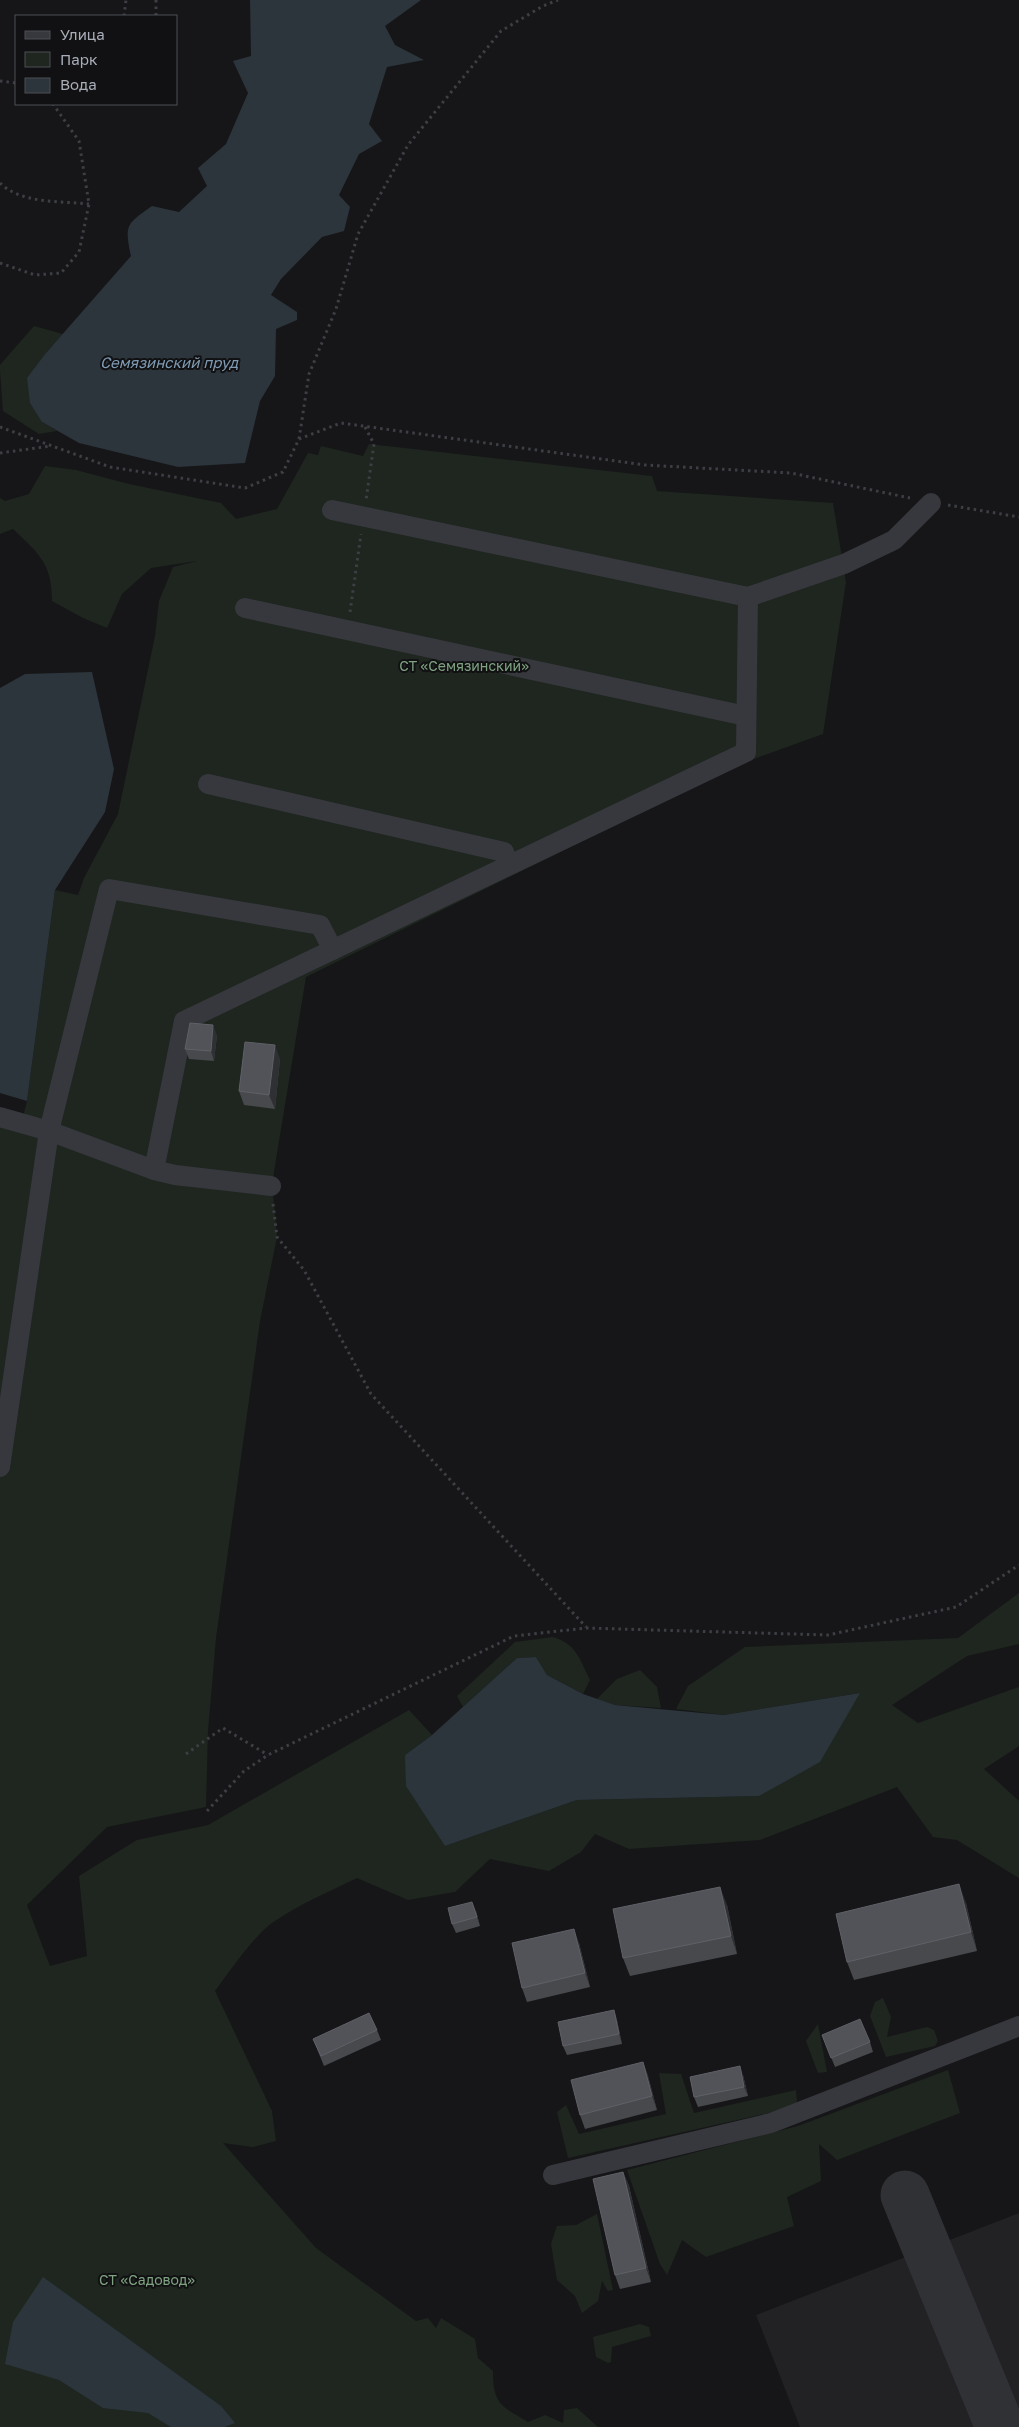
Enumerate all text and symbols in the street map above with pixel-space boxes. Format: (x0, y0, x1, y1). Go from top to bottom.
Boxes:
legend (15, 15, 178, 105)
text: Улица (60, 25, 105, 43)
text: Парк (60, 50, 98, 68)
text: Вода (60, 75, 97, 93)
water label: Семязинский пруд (100, 353, 239, 372)
park label: СТ «Семязинский» (399, 657, 529, 674)
park label: СТ «Садовод» (99, 2271, 195, 2288)

